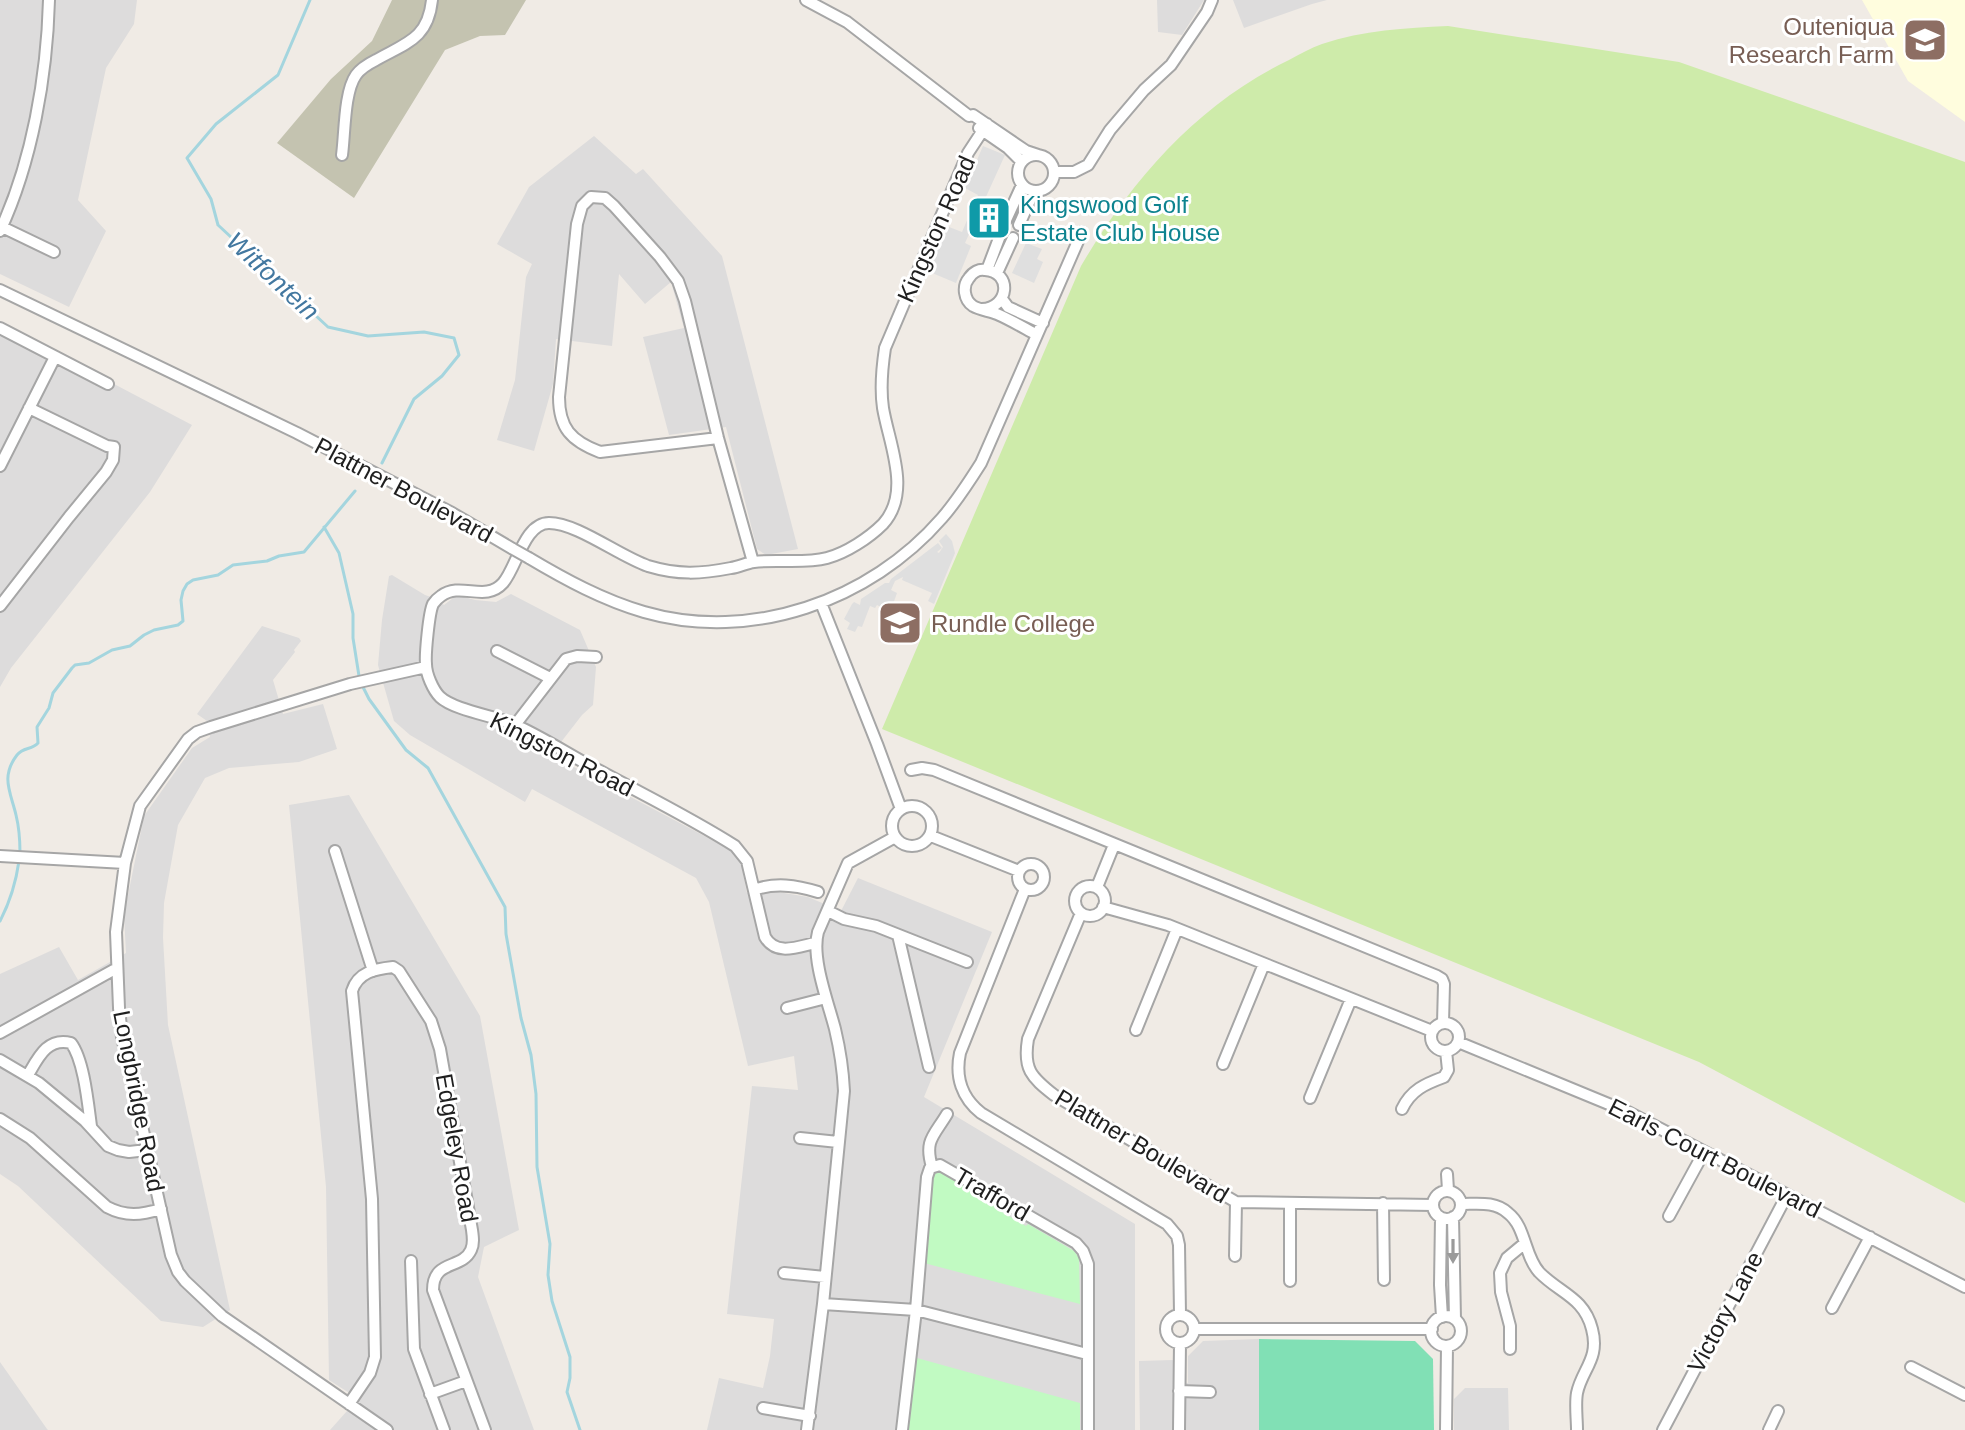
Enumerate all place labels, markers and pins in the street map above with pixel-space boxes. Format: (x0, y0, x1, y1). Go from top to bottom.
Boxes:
place label: Outeniqua Research Farm (1729, 13, 1895, 68)
school or university icon: Outeniqua Research Farm (1901, 16, 1949, 64)
place label: Kingswood Golf Estate Club House (1020, 191, 1220, 246)
building icon: Kingswood Golf Estate Club House (965, 194, 1013, 242)
school or university icon: Rundle College (876, 599, 924, 647)
place label: Rundle College (931, 610, 1095, 637)

